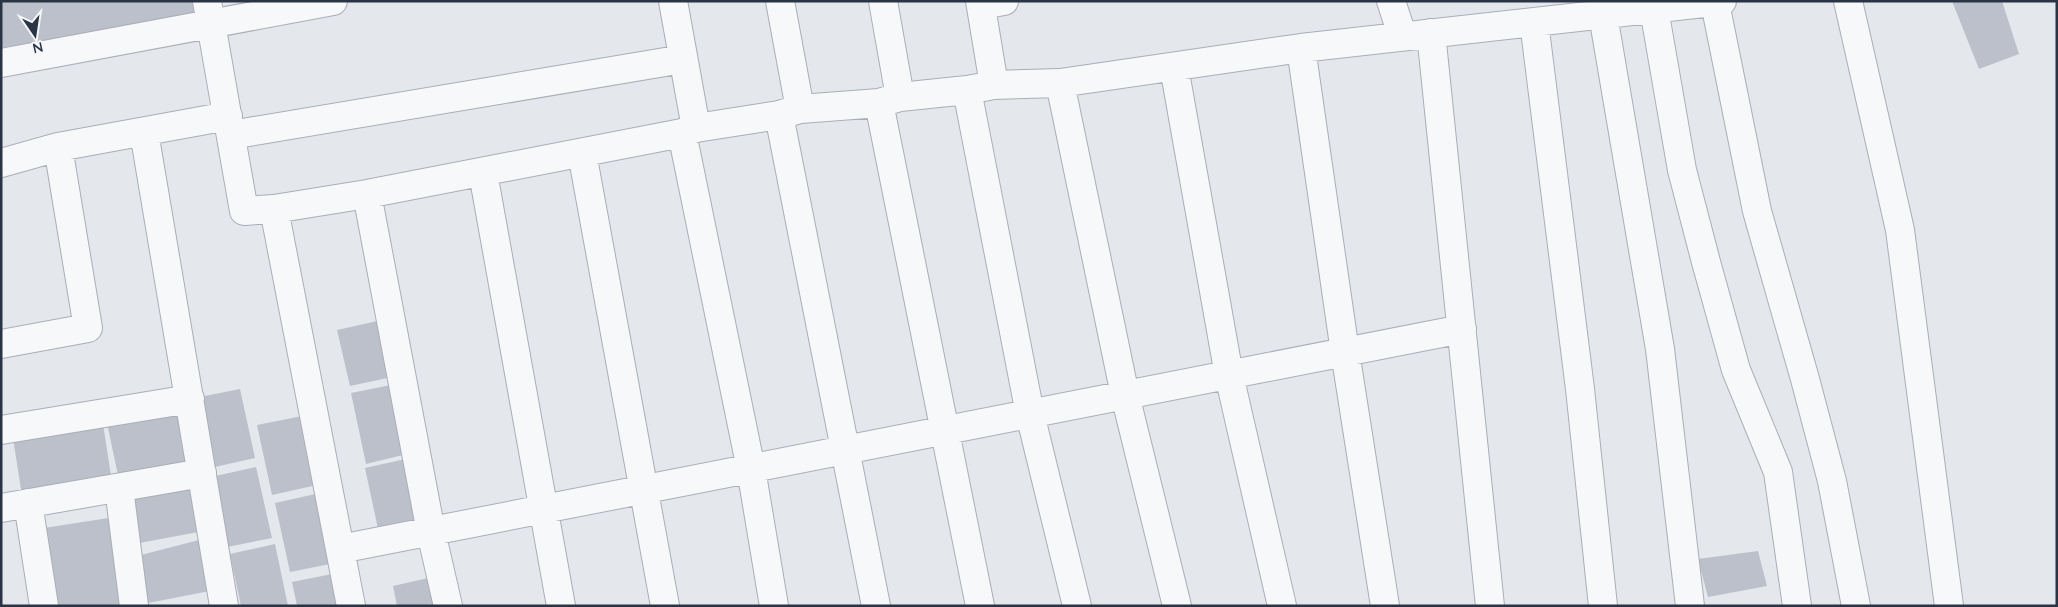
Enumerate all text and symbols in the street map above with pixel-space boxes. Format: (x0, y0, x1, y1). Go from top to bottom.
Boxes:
north arrow (10, 10, 60, 60)
text: N (31, 38, 45, 58)

